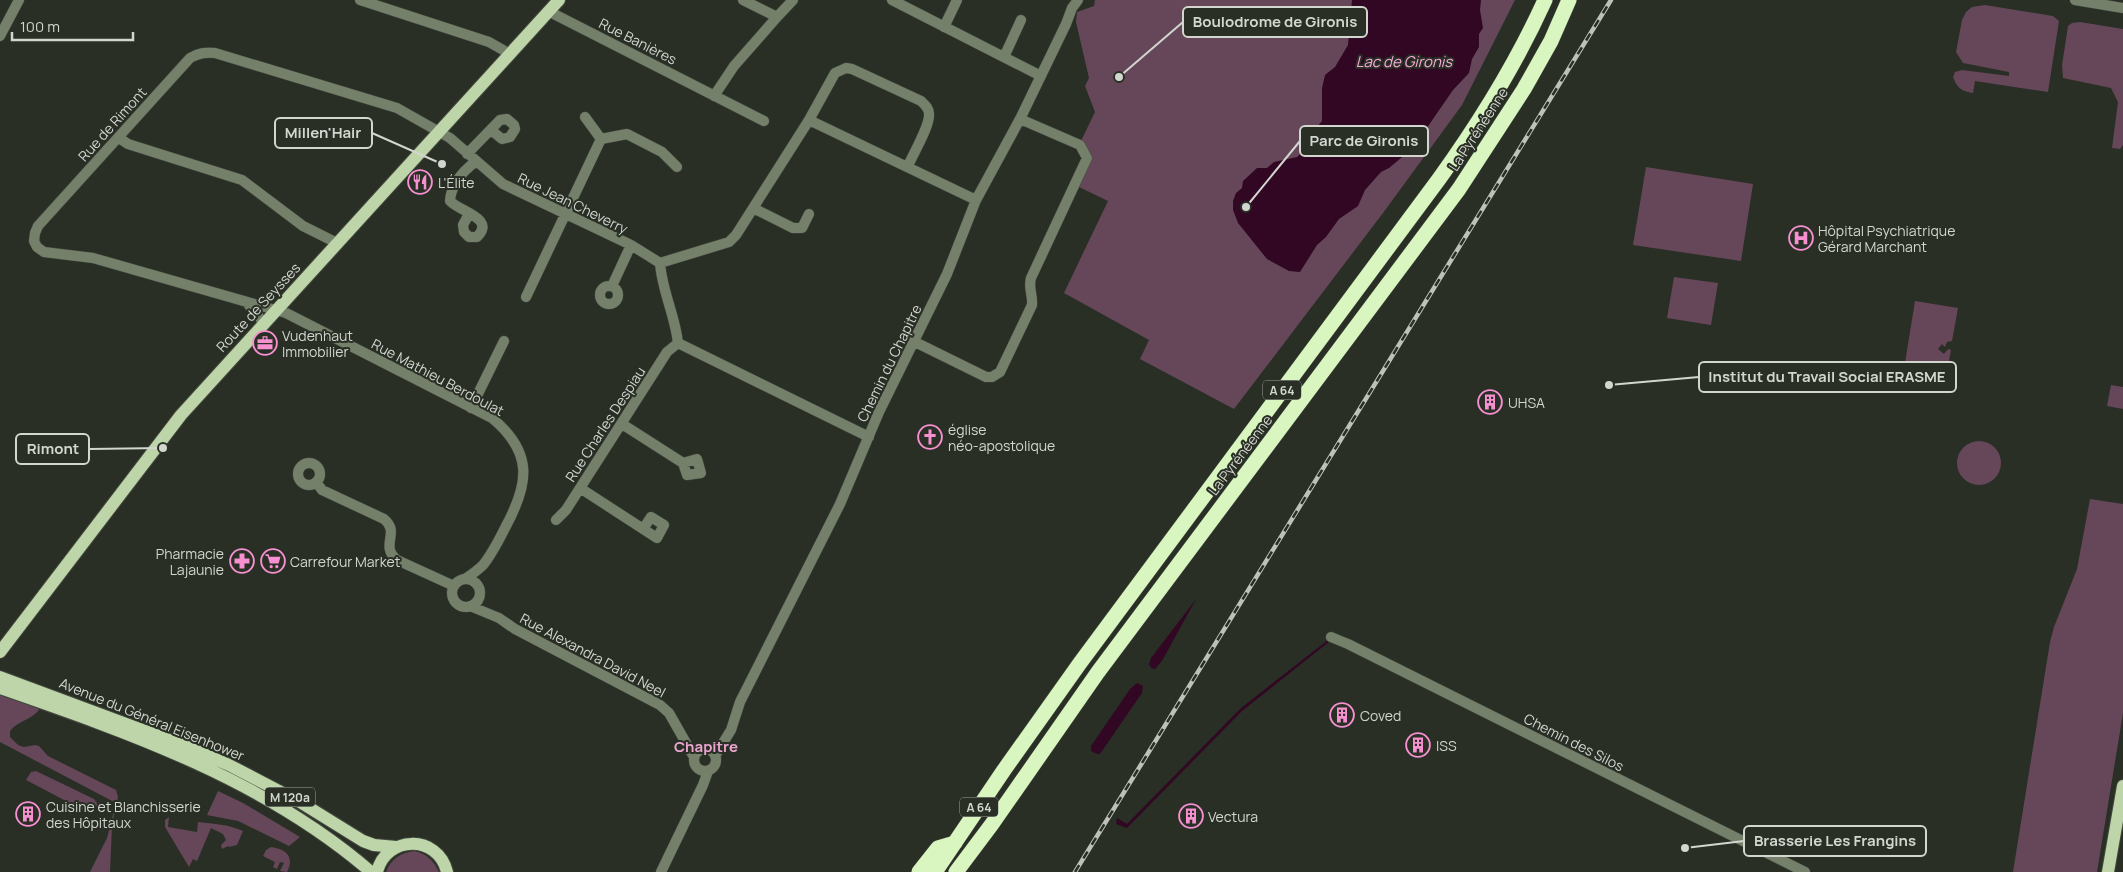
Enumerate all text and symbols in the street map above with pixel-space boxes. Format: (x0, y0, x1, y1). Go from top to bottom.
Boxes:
callout: Boulodrome de Gironis (1183, 7, 1367, 37)
scale bar (12, 10, 134, 42)
text: Boulodrome de Gironis (1193, 11, 1357, 32)
street label: Rue Banières (596, 13, 680, 69)
text: 100 m (20, 16, 60, 37)
water label: Lac de Gironis (1356, 51, 1453, 72)
street label: Rue de Rimont (74, 83, 151, 165)
street label: La Pyrénéenne (1444, 84, 1512, 174)
callout: Millen'Hair (275, 118, 372, 148)
text: Millen'Hair (285, 122, 361, 143)
callout: Parc de Gironis (1300, 126, 1428, 156)
text: Parc de Gironis (1310, 130, 1418, 151)
street label: Rue Jean Cheverry (515, 168, 632, 238)
restaurant icon: L'Élite (407, 169, 433, 195)
place label: L'Élite (438, 173, 474, 192)
place label: Hôpital Psychiatrique Gérard Marchant (1818, 221, 1955, 256)
hospital icon: Hôpital Psychiatrique Gérard Marchant (1788, 225, 1814, 251)
street label: Route de Seysses (212, 258, 304, 356)
street label: Chemin du Chapitre (852, 301, 926, 425)
place label: Vudenhaut Immobilier (282, 326, 353, 361)
office icon: Vudenhaut Immobilier (252, 330, 278, 356)
street label: Rue Mathieu Berdoulat (368, 334, 508, 420)
callout: Institut du Travail Social ERASME (1699, 362, 1956, 392)
street label: Rue Charles Despiau (561, 363, 649, 485)
text: Institut du Travail Social ERASME (1708, 366, 1946, 387)
road number: A 64 (1263, 380, 1301, 400)
building icon: UHSA (1477, 389, 1503, 415)
place label: UHSA (1508, 393, 1545, 412)
street label: La Pyrénéenne (1204, 411, 1276, 499)
place label: église néo-apostolique (948, 420, 1055, 455)
church icon: église néo-apostolique (917, 424, 943, 450)
callout: Rimont (16, 434, 89, 464)
text: Rimont (27, 438, 79, 459)
place label: Pharmacie Lajaunie (156, 544, 224, 579)
pharmacy icon: Pharmacie Lajaunie (229, 548, 255, 574)
supermarket icon: Carrefour Market (260, 548, 286, 574)
place label: Carrefour Market (290, 552, 401, 571)
street label: Rue Alexandra David Neel (517, 608, 669, 702)
street label: Avenue du Général Eisenhower (57, 673, 247, 765)
building icon: Coved (1329, 702, 1355, 728)
place label: Coved (1360, 706, 1401, 725)
street label: Chemin des Silos (1521, 709, 1627, 775)
building icon: ISS (1405, 732, 1431, 758)
district label: Chapitre (674, 736, 738, 757)
place label: ISS (1436, 736, 1457, 755)
road number: M 120a (265, 788, 315, 806)
place label: Cuisine et Blanchisserie des Hôpitaux (46, 797, 201, 832)
road number: A 64 (960, 798, 998, 816)
building icon: Cuisine et Blanchisserie des Hôpitaux (15, 801, 41, 827)
building icon: Vectura (1178, 803, 1204, 829)
place label: Vectura (1208, 807, 1258, 826)
callout: Brasserie Les Frangins (1744, 826, 1926, 856)
text: Brasserie Les Frangins (1754, 830, 1916, 851)

